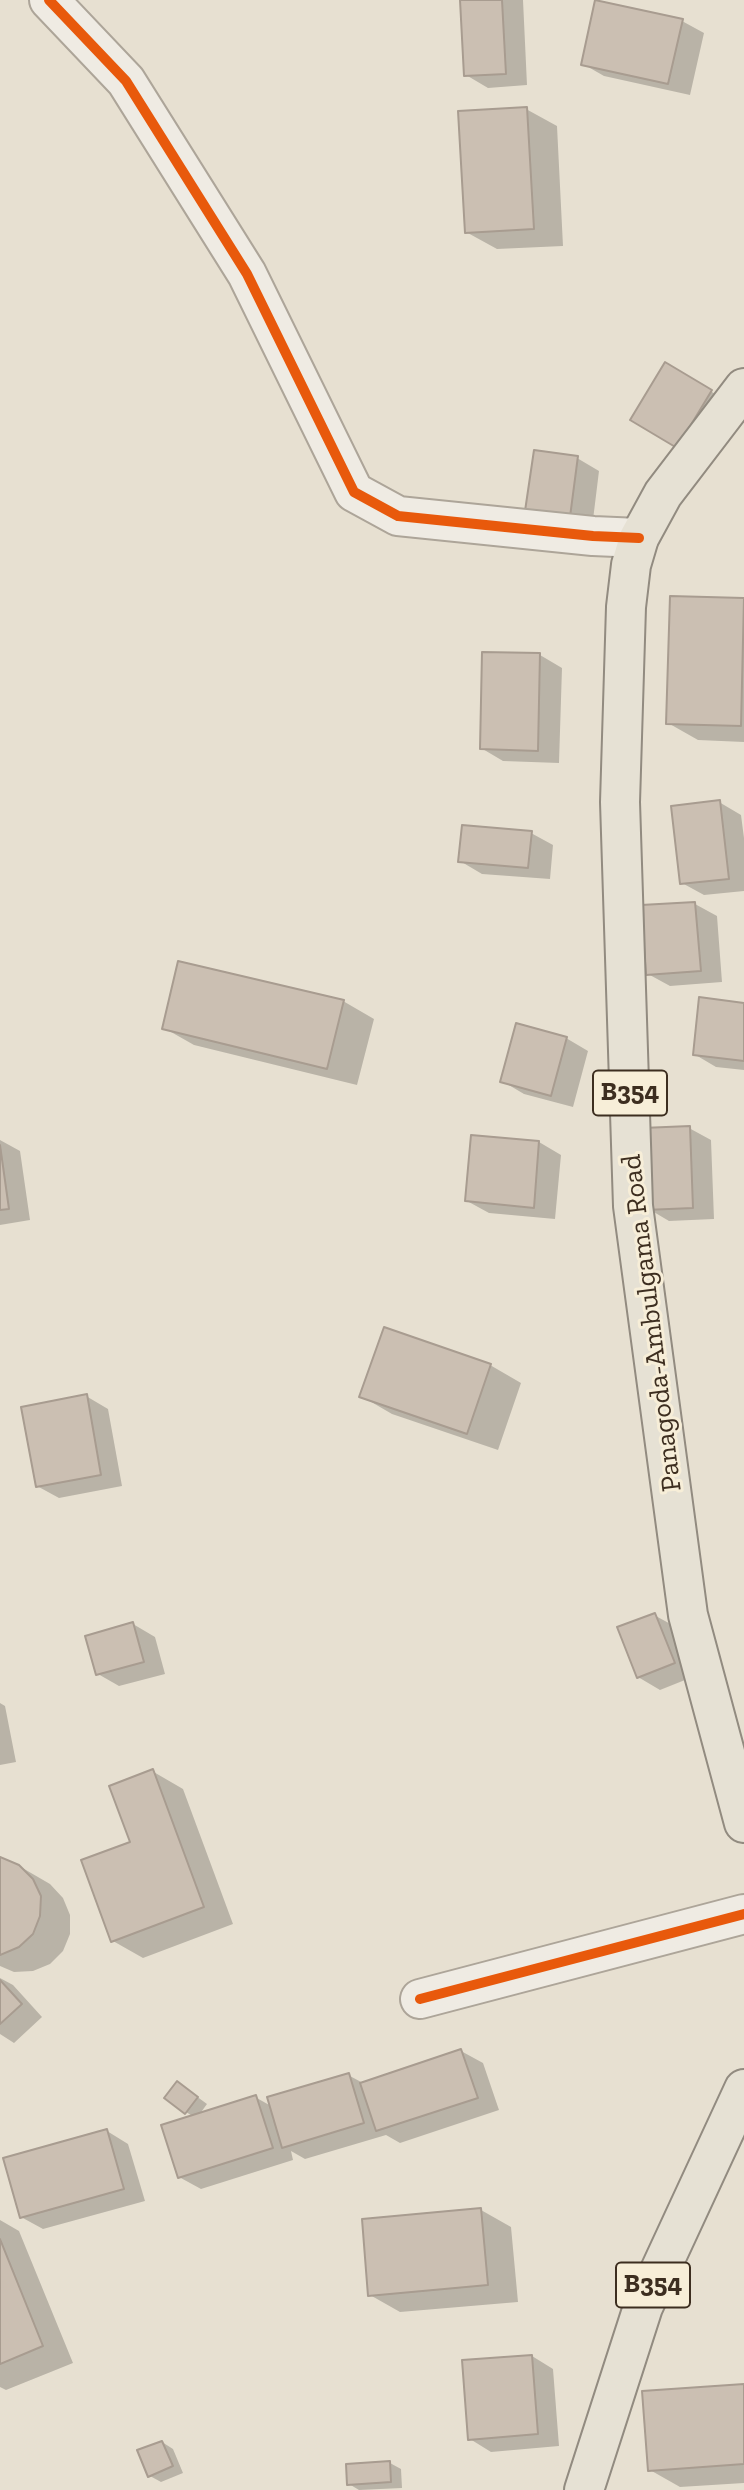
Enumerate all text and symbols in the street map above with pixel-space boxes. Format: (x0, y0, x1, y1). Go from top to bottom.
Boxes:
road number: B354 (593, 1070, 667, 1116)
street label: Panagoda-Ambulgama Road (615, 1152, 689, 1494)
road number: B354 (616, 2262, 690, 2308)

